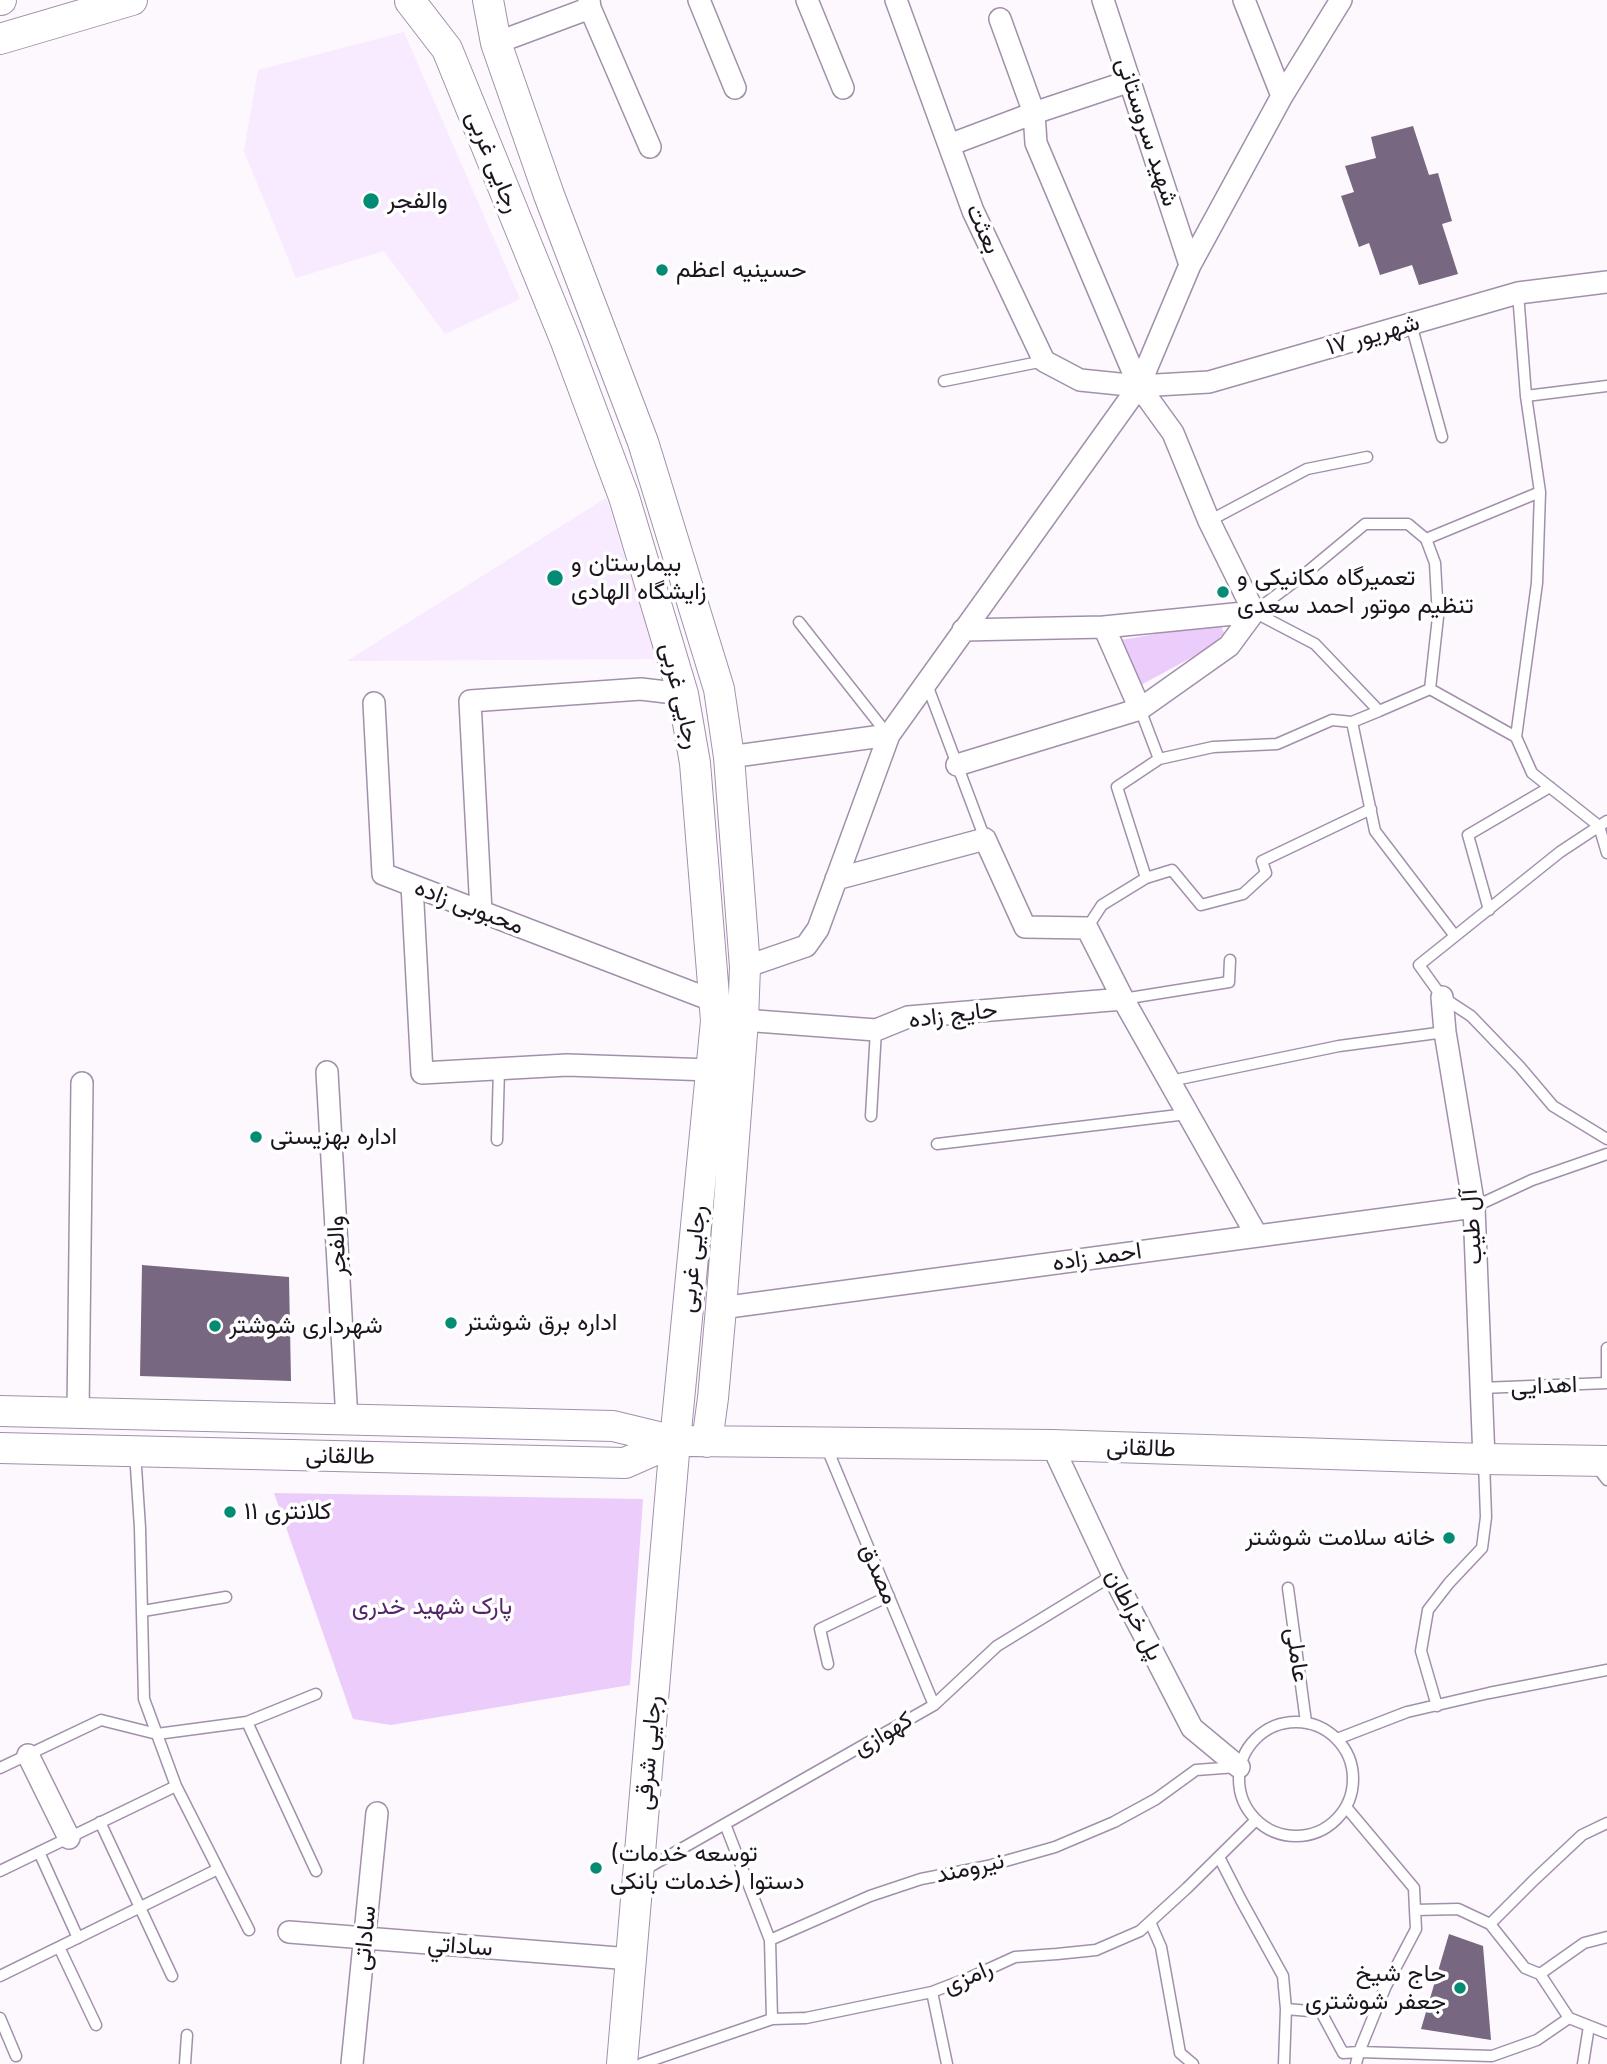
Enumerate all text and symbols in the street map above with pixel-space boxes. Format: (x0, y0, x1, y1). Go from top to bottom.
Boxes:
street label: شهید سروستانی (1109, 54, 1185, 210)
street label: رجایی غربی (459, 107, 527, 217)
place label: والفجر (387, 187, 448, 215)
marker: والفجر (361, 191, 381, 211)
street label: بعثت (959, 200, 1007, 258)
place label: حسینیه اعظم (676, 256, 807, 284)
marker: حسینیه اعظم (654, 262, 670, 278)
street label: ۱۷ شهریور (1323, 308, 1423, 362)
place label: بیمارستان و زایشگاه الهادی (571, 550, 706, 606)
place label: تعمیرگاه مکانیکی و تنظیم موتور احمد سعدی (1237, 564, 1474, 620)
marker: بیمارستان و زایشگاه الهادی (545, 568, 565, 588)
marker: تعمیرگاه مکانیکی و تنظیم موتور احمد سعدی (1215, 584, 1231, 600)
street label: رجایی غربی (654, 640, 706, 752)
street label: محبوبی زاده (410, 873, 528, 941)
street label: حایج زاده (907, 995, 999, 1035)
place label: اداره بهزیستی (270, 1123, 397, 1151)
marker: اداره بهزیستی (248, 1129, 264, 1145)
street label: آل طیب (1455, 1188, 1489, 1266)
street label: رجایی غربی (673, 1204, 713, 1314)
street label: والفجر (321, 1215, 353, 1277)
street label: احمد زاده (1051, 1236, 1143, 1278)
place label: اداره برق شوشتر (465, 1309, 617, 1337)
place label: شهرداری شوشتر (229, 1312, 383, 1340)
marker: اداره برق شوشتر (443, 1315, 459, 1331)
marker: شهرداری شوشتر (207, 1318, 223, 1334)
street label: اهدایی (1510, 1370, 1578, 1402)
street label: طالقانی (1106, 1432, 1176, 1464)
street label: طالقانی (305, 1441, 375, 1471)
place label: کلانتری ۱۱ (244, 1498, 331, 1526)
marker: کلانتری ۱۱ (222, 1504, 238, 1520)
place label: خانه سلامت شوشتر (1245, 1524, 1435, 1552)
marker: خانه سلامت شوشتر (1441, 1530, 1457, 1546)
street label: مصدق (853, 1539, 905, 1609)
street label: پل خراطان (1099, 1565, 1169, 1665)
park label: پارک شهید خدری (352, 1593, 512, 1621)
street label: عاملی (1279, 1626, 1315, 1684)
street label: رجایی شرقی (630, 1695, 668, 1811)
street label: کهوازی (848, 1706, 918, 1762)
place label: (توسعه خدمات دستوا (خدمات بانکی (610, 1840, 804, 1896)
street label: نیرومند (933, 1846, 1007, 1890)
marker: (توسعه خدمات دستوا (خدمات بانکی (588, 1860, 604, 1876)
street label: ساداتی (347, 1904, 383, 1972)
street label: ساداتي (426, 1929, 494, 1963)
street label: رامزی (939, 1954, 997, 2000)
place label: حاج شیخ جعفر شوشتری (1305, 1960, 1446, 2016)
marker: حاج شیخ جعفر شوشتری (1452, 1980, 1468, 1996)

